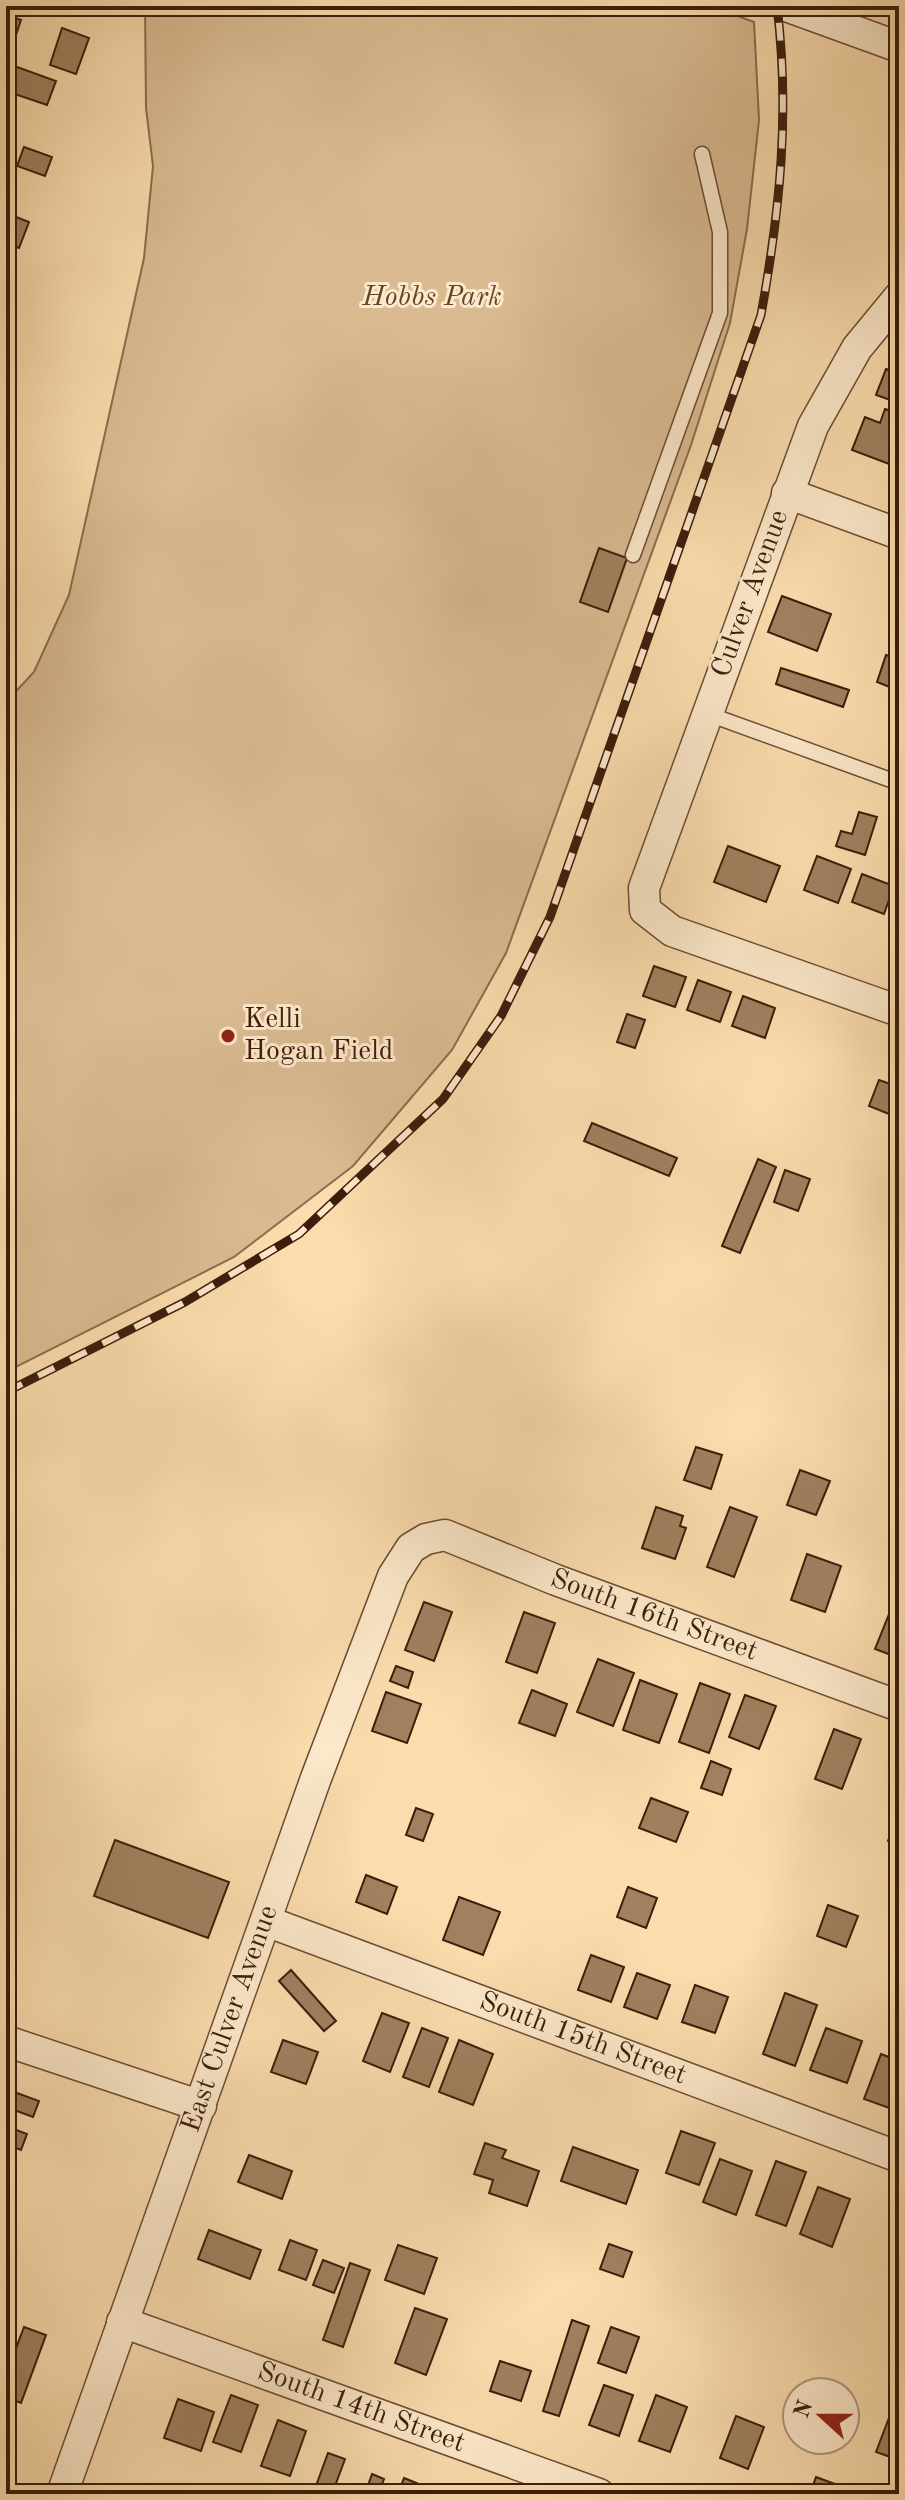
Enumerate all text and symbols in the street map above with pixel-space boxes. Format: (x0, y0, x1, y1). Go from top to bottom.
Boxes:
park label: Hobbs Park (361, 284, 502, 312)
street label: Culver Avenue (708, 507, 794, 681)
place label: Kelli Hogan Field (244, 1006, 393, 1066)
marker: Kelli Hogan Field (219, 1027, 237, 1045)
street label: South 16th Street (546, 1565, 761, 1667)
street label: East Culver Avenue (177, 1902, 284, 2136)
street label: South 15th Street (475, 1988, 690, 2090)
street label: South 14th Street (253, 2358, 469, 2458)
north arrow (781, 2376, 861, 2456)
text: N (791, 2398, 818, 2421)

